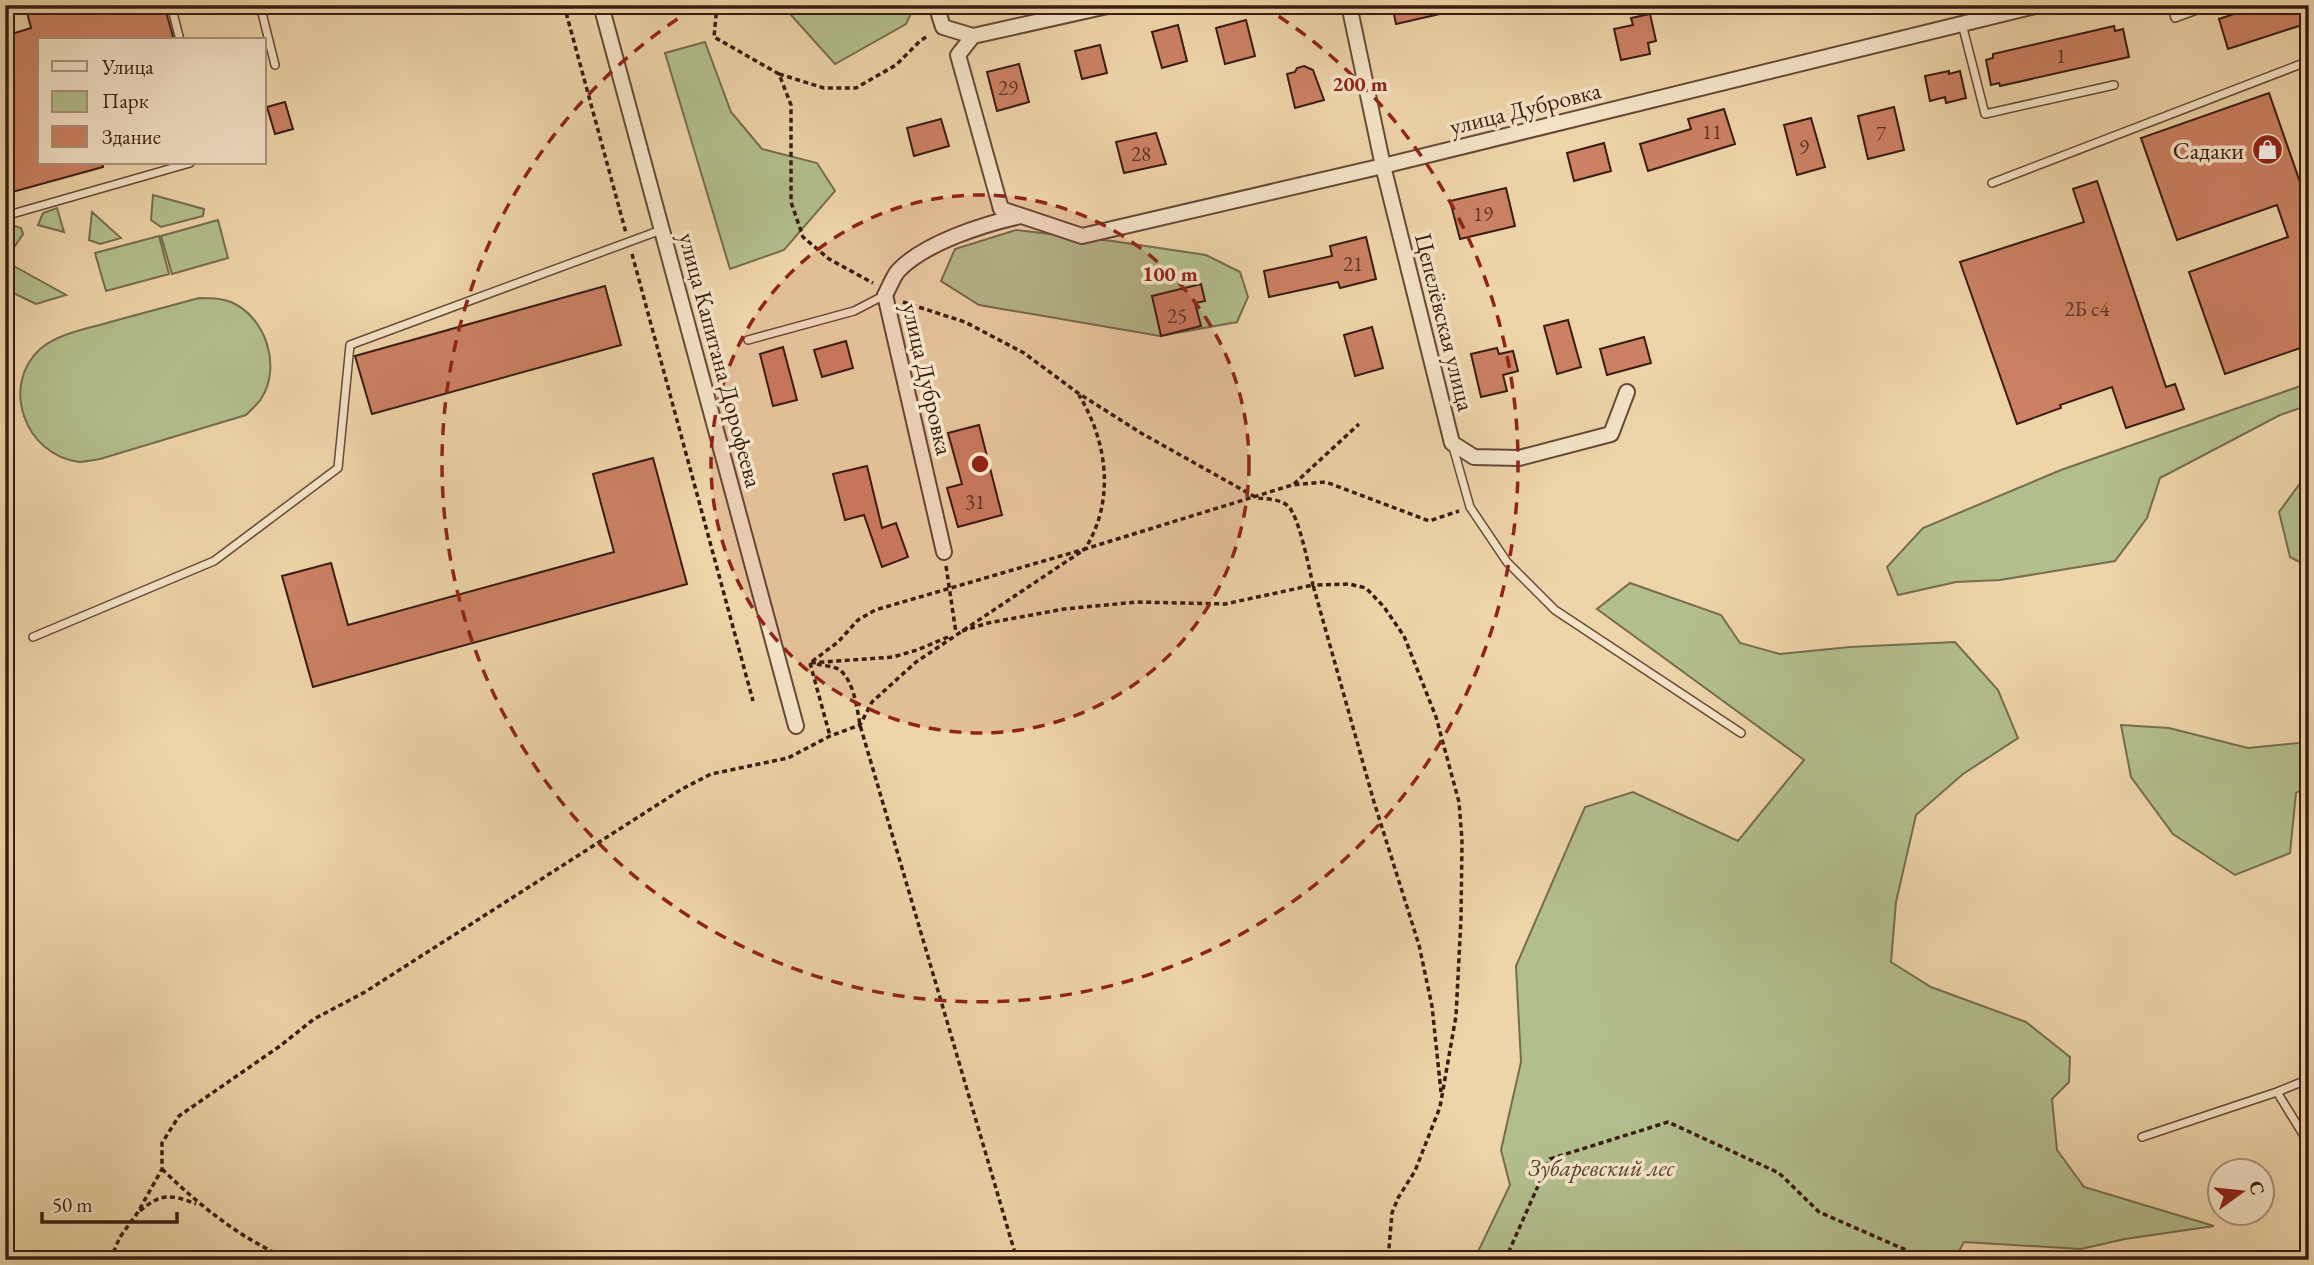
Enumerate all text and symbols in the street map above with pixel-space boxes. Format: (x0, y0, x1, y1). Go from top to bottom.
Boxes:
legend (38, 38, 266, 164)
house number: 1 (2056, 42, 2066, 69)
text: Улица (101, 53, 154, 80)
text: 200 m (1332, 70, 1388, 97)
house number: 29 (998, 74, 1018, 101)
street label: улица Дубровка (1446, 74, 1604, 142)
text: Парк (102, 87, 149, 114)
house number: 11 (1702, 118, 1722, 145)
house number: 7 (1876, 120, 1887, 147)
text: Здание (102, 123, 161, 150)
house number: 9 (1799, 133, 1809, 160)
shop icon: Садаки (2250, 133, 2284, 167)
place label: Садаки (2173, 135, 2244, 166)
house number: 28 (1131, 140, 1151, 167)
house number: 19 (1473, 200, 1493, 227)
street label: улица Капитана Дорофеева (672, 229, 770, 491)
street label: Цепелёвская улица (1408, 230, 1482, 415)
house number: 21 (1343, 250, 1363, 277)
text: 100 m (1142, 260, 1198, 287)
house number: 2Б с4 (2064, 295, 2111, 322)
street label: улица Дубровка (895, 300, 961, 458)
house number: 25 (1167, 302, 1187, 329)
centre of rings (968, 452, 992, 476)
house number: 31 (965, 488, 985, 515)
park label: Зубаревский лес (1528, 1152, 1675, 1183)
north arrow (2206, 1156, 2276, 1226)
text: С (2243, 1178, 2271, 1197)
scale bar (42, 1181, 177, 1225)
text: 50 m (52, 1191, 93, 1218)

